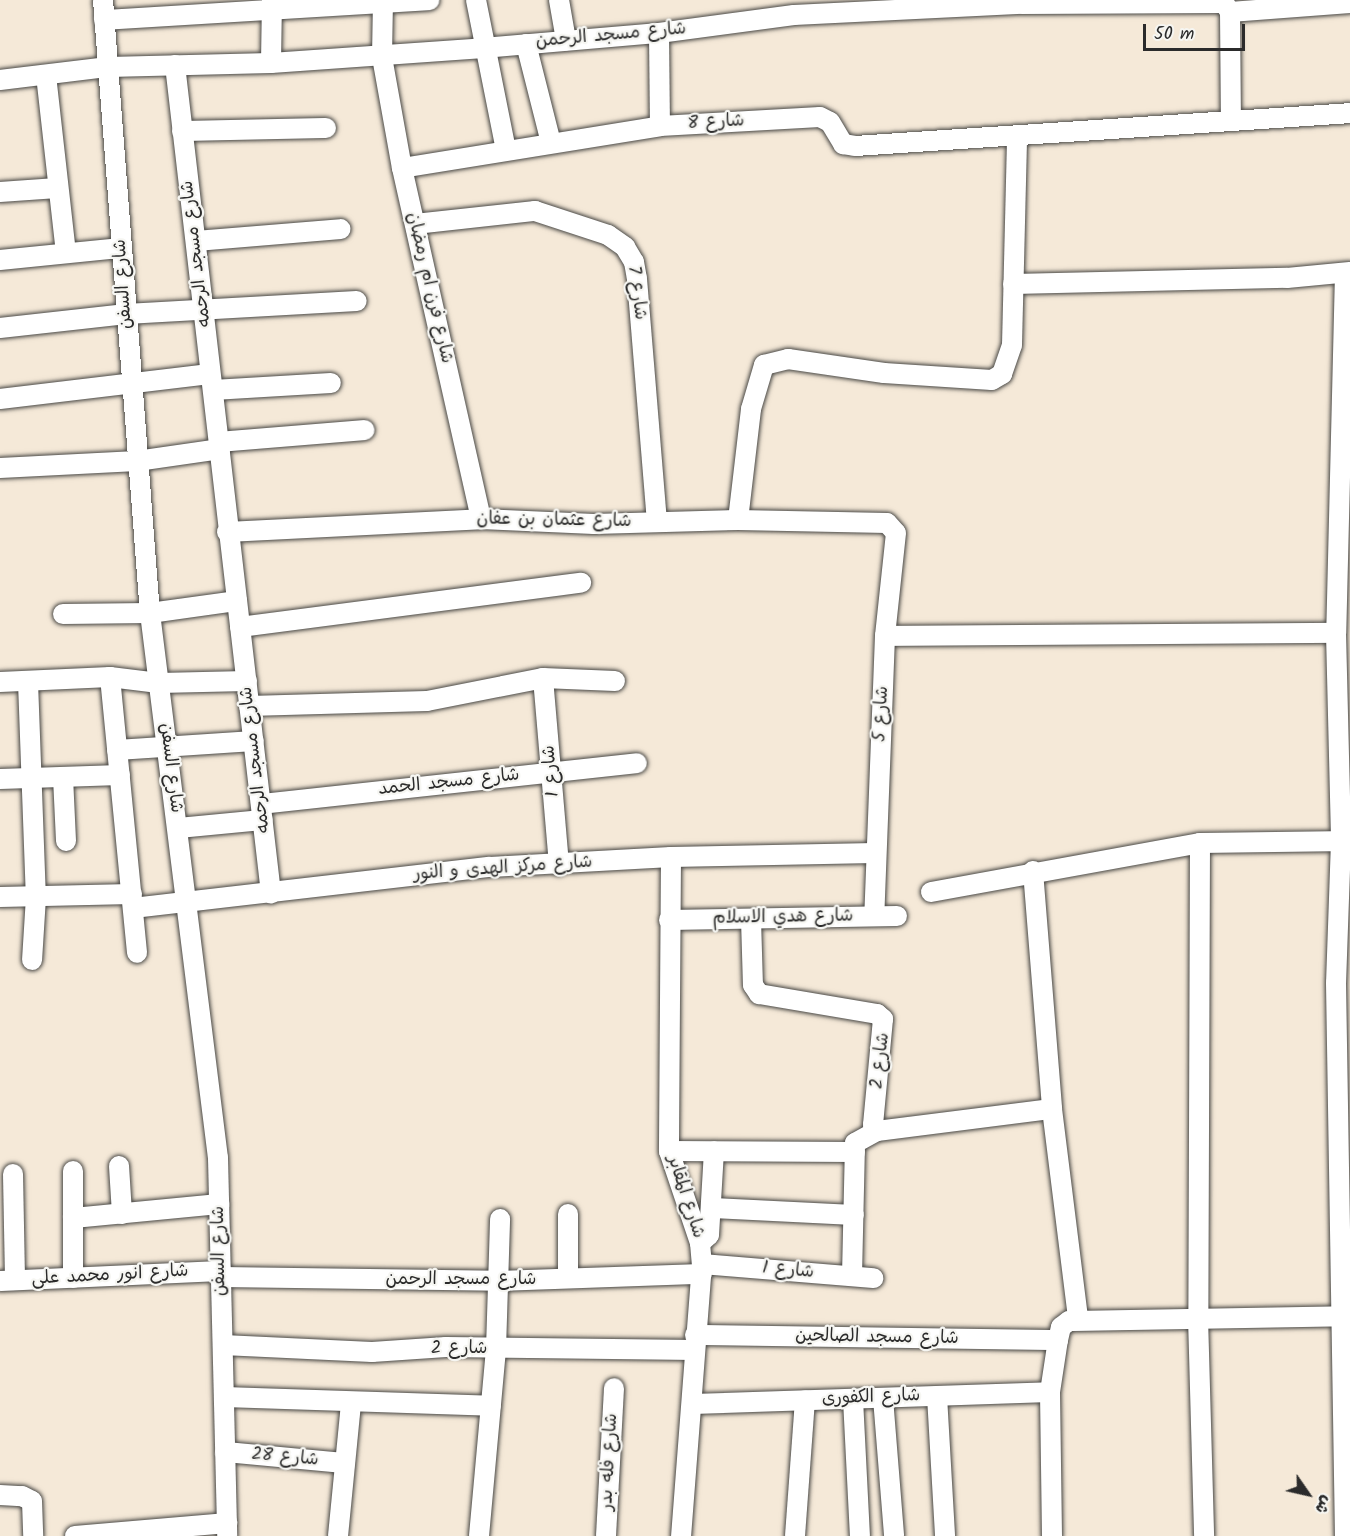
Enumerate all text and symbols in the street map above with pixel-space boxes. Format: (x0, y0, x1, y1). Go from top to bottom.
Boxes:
scale bar (1146, 12, 1248, 50)
street label: شارع مسجد الرحمن (535, 19, 687, 53)
text: 50 m (1154, 20, 1194, 49)
street label: شارع 8 (687, 111, 745, 135)
street label: شارع مسجد الرحمه (177, 179, 217, 329)
street label: شارع فرن ام رمضان (401, 210, 457, 366)
street label: شارع السفن (110, 238, 138, 330)
street label: شارع 7 (622, 265, 650, 321)
street label: شارع عثمان بن عفان (476, 509, 632, 533)
street label: شارع مسجد الرحمه (236, 685, 276, 835)
street label: شارع 5 (870, 686, 894, 742)
street label: شارع السفن (154, 722, 186, 814)
street label: شارع 1 (539, 744, 565, 798)
street label: شارع مسجد الحمد (377, 765, 521, 801)
street label: شارع مركز الهدى و النور (413, 852, 593, 886)
street label: شارع هدي الاسلام (712, 906, 854, 930)
street label: شارع 2 (867, 1032, 895, 1090)
street label: شارع المقابر (661, 1153, 709, 1241)
street label: شارع السفن (208, 1206, 232, 1296)
street label: شارع 1 (761, 1258, 815, 1284)
street label: شارع انور محمد على (31, 1261, 189, 1291)
street label: شارع مسجد الرحمن (386, 1269, 536, 1291)
street label: شارع مسجد الصالحين (795, 1326, 959, 1350)
street label: شارع 2 (431, 1338, 487, 1360)
street label: شارع الكفورى (821, 1385, 921, 1411)
street label: شارع فله بدر (597, 1413, 623, 1511)
street label: شارع 28 (250, 1444, 320, 1472)
north arrow (1278, 1464, 1338, 1524)
text: ش (1308, 1490, 1339, 1519)

